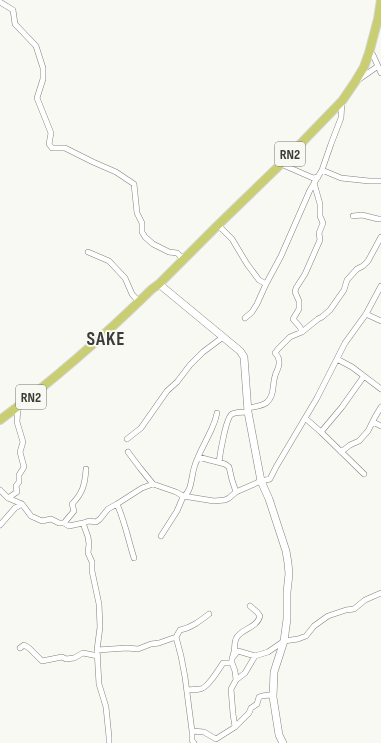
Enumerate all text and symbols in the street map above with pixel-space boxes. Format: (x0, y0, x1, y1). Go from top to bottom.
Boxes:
road number: RN2 (275, 142, 305, 166)
district label: SAKE (86, 328, 126, 351)
road number: RN2 (16, 385, 46, 409)

